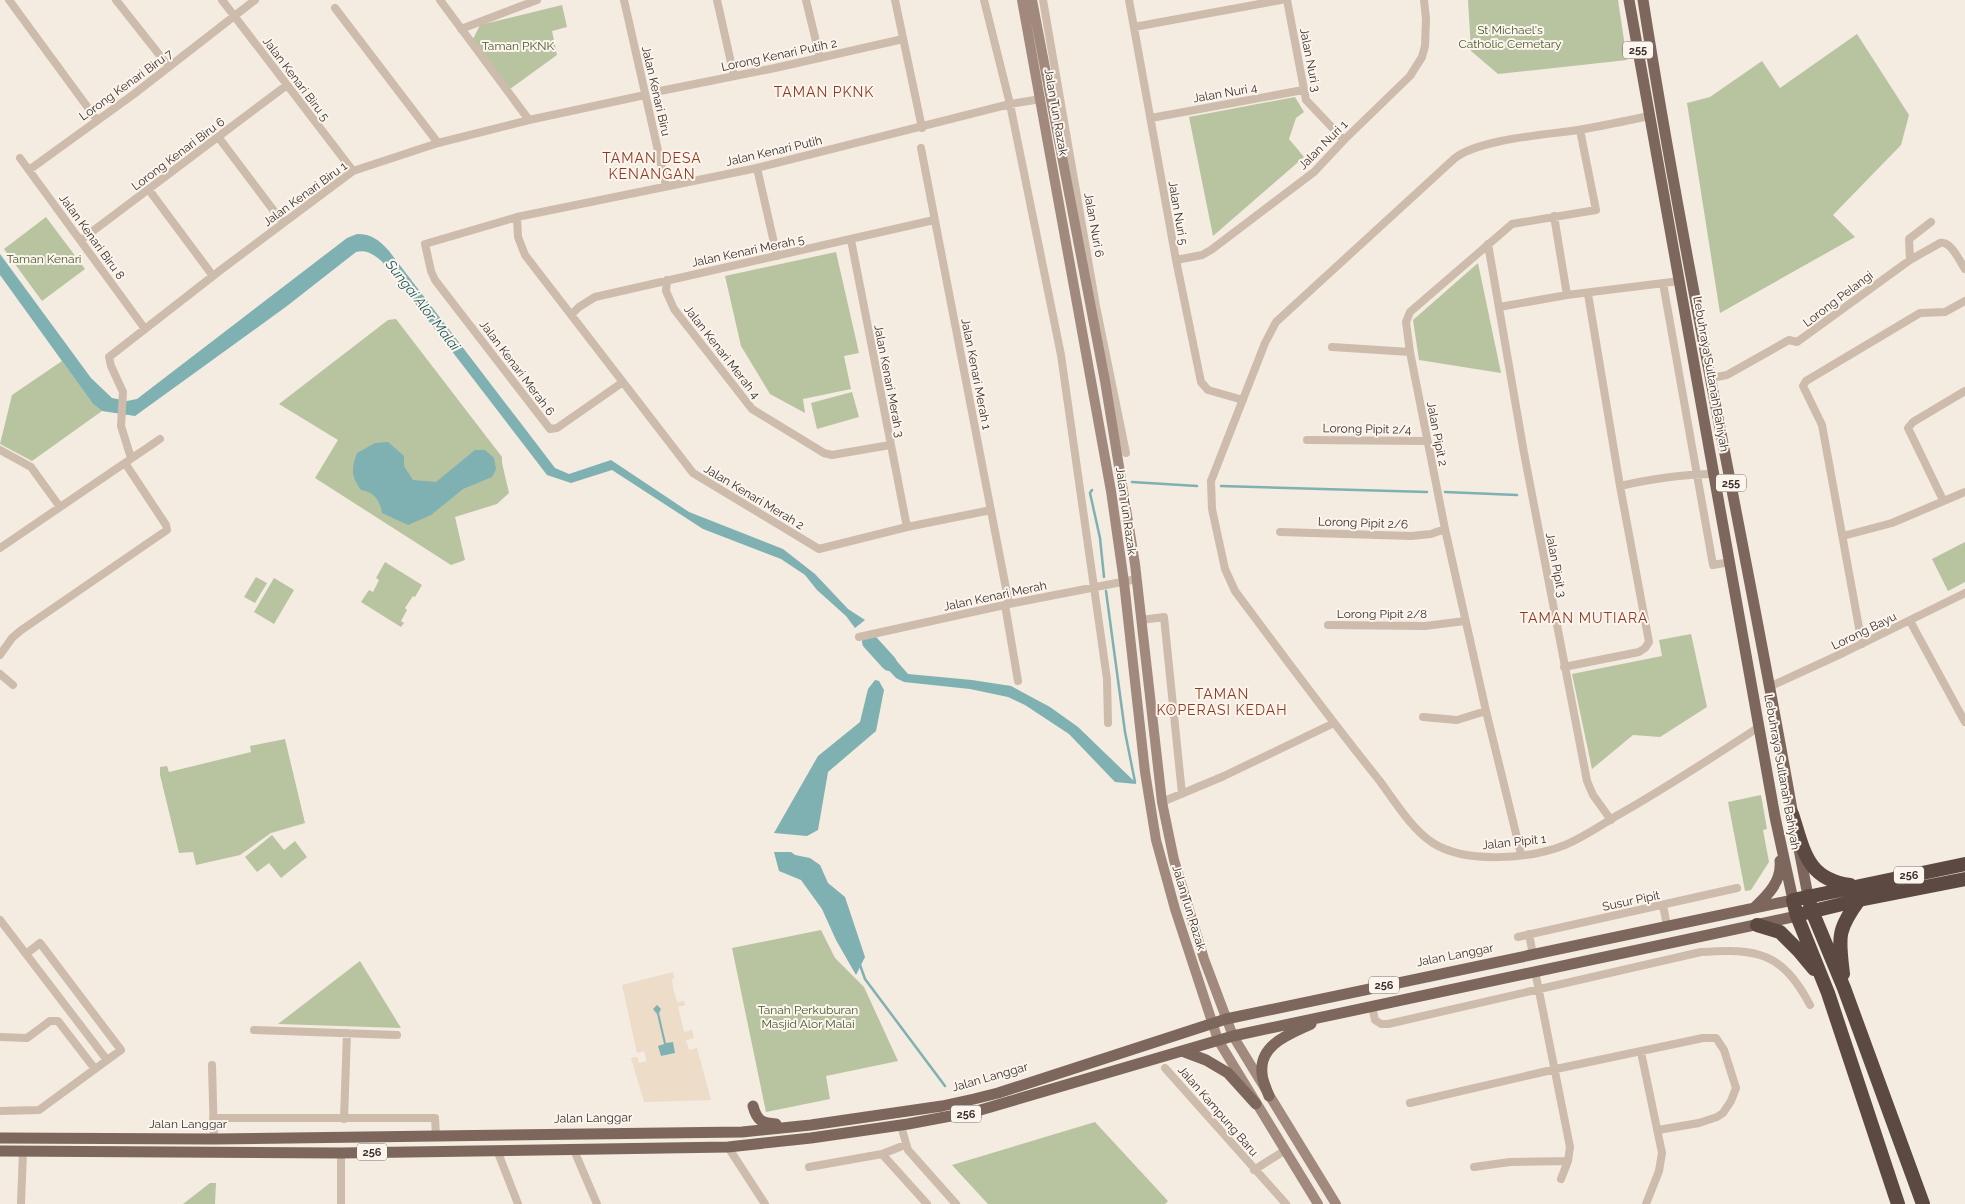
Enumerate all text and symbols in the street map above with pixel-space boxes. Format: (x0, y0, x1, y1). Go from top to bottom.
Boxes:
park label: St Michael's Catholic Cemetary (1459, 23, 1562, 51)
street label: Jalan Nuri 3 (1297, 27, 1323, 93)
street label: Jalan Kenari Biru 5 (260, 34, 332, 124)
street label: Lorong Kenari Putih 2 (720, 36, 838, 74)
park label: Taman PKNK (482, 39, 554, 53)
road number: 255 (1623, 42, 1653, 58)
street label: Jalan Kenari Biru (639, 45, 673, 137)
street label: Lorong Kenari Biru 7 (77, 46, 176, 124)
street label: Jalan Tun Razak (1041, 67, 1071, 157)
street label: Jalan Nuri 4 (1192, 80, 1259, 106)
district label: TAMAN PKNK (774, 84, 874, 100)
street label: Lorong Kenari Biru 6 (129, 114, 227, 194)
street label: Jalan Nuri 1 (1296, 118, 1350, 172)
street label: Jalan Kenari Putih (725, 133, 823, 169)
district label: TAMAN DESA KENANGAN (602, 150, 702, 182)
street label: Jalan Kenari Biru 1 (260, 159, 350, 229)
street label: Jalan Nuri 5 (1165, 180, 1191, 247)
street label: Jalan Nuri 6 (1081, 191, 1107, 259)
street label: Jalan Kenari Biru 8 (56, 192, 128, 282)
street label: Jalan Kenari Merah 5 (690, 232, 806, 270)
park label: Taman Kenari (7, 252, 82, 266)
water label: Sungai Alor Malai (382, 256, 464, 354)
street label: Lorong Pelangi (1800, 268, 1876, 330)
street label: Lebuhraya Sultanah Bahiyah (1690, 295, 1732, 453)
street label: Jalan Kenari Merah 4 (681, 303, 763, 402)
street label: Jalan Kenari Merah 1 (958, 317, 994, 431)
street label: Jalan Kenari Merah 6 (477, 318, 557, 418)
street label: Jalan Kenari Merah 3 (871, 323, 907, 439)
street label: Jalan Pipit 2 (1424, 401, 1450, 467)
street label: Lorong Pipit 2/4 (1322, 421, 1412, 437)
street label: Jalan Kenari Merah 2 (701, 462, 807, 532)
street label: Jalan Tun Razak (1113, 466, 1139, 556)
road number: 255 (1716, 474, 1746, 492)
street label: Lorong Pipit 2/6 (1318, 514, 1408, 532)
street label: Jalan Pipit 3 (1543, 531, 1569, 599)
street label: Jalan Kenari Merah (942, 578, 1048, 614)
street label: Lorong Pipit 2/8 (1337, 607, 1427, 621)
street label: Lorong Bayu (1829, 609, 1899, 653)
district label: TAMAN MUTIARA (1519, 610, 1649, 626)
district label: TAMAN KOPERASI KEDAH (1156, 686, 1288, 718)
street label: Lebuhraya Sultanah Bahiyah (1761, 693, 1803, 851)
street label: Jalan Pipit 1 (1481, 832, 1547, 852)
street label: Jalan Tun Razak (1169, 864, 1209, 953)
road number: 256 (1894, 866, 1924, 884)
street label: Susur Pipit (1601, 888, 1661, 914)
street label: Jalan Langgar (1415, 941, 1495, 969)
road number: 256 (1369, 976, 1399, 994)
park label: Tanah Perkuburan Masjid Alor Malai (758, 1003, 858, 1031)
street label: Jalan Langgar (950, 1059, 1030, 1095)
street label: Jalan Kampung Baru (1175, 1063, 1261, 1159)
road number: 256 (951, 1106, 981, 1122)
street label: Jalan Langgar (554, 1110, 633, 1126)
street label: Jalan Langgar (149, 1117, 228, 1131)
road number: 256 (357, 1144, 387, 1160)

